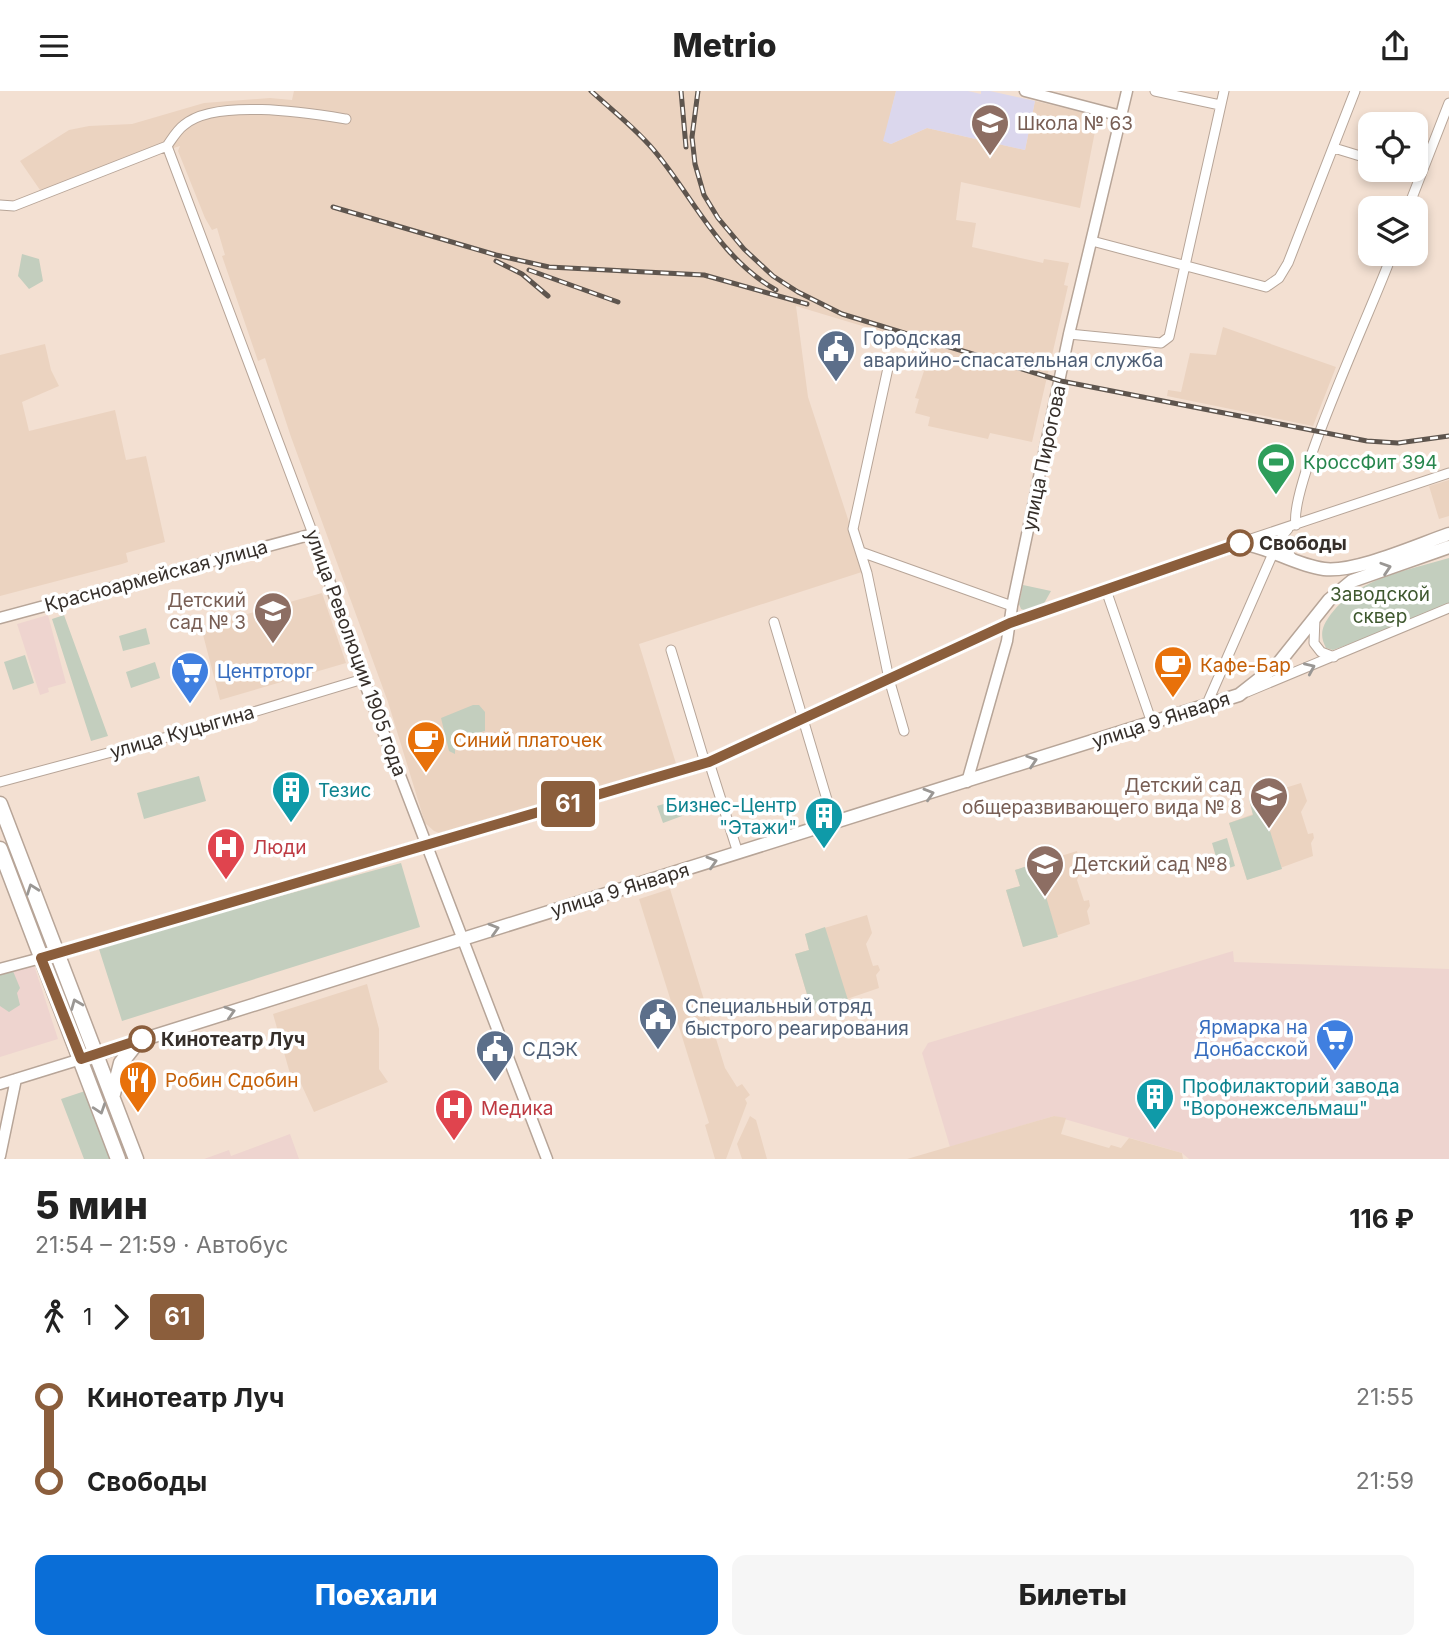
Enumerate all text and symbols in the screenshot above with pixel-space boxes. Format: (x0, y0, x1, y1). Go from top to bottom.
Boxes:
text: Metrio (672, 26, 777, 65)
icon: menu (35, 27, 73, 65)
icon: share (1376, 27, 1414, 65)
school or university icon: Школа № 63 (969, 102, 1011, 157)
place label: Школа № 63 (1017, 112, 1133, 135)
map controls (1358, 112, 1428, 266)
button: locate (1358, 112, 1428, 182)
button: layers (1358, 196, 1428, 266)
place label: Городская аварийно-спасательная служба (863, 327, 1163, 372)
public building icon: Городская аварийно-спасательная служба (815, 328, 857, 383)
street label: улица Пирогова (1017, 383, 1071, 533)
sports icon: КроссФит 394 (1255, 441, 1297, 496)
place label: КроссФит 394 (1303, 451, 1437, 474)
street label: улица Революции 1905 года (301, 526, 411, 780)
marker: Свободы (1227, 530, 1253, 556)
place label: Свободы (1259, 532, 1347, 555)
street label: Красноармейская улица (42, 535, 270, 617)
one-way arrow (1380, 561, 1392, 576)
park label: Заводской сквер (1330, 583, 1430, 628)
place label: Детский сад № 3 (167, 589, 246, 634)
school or university icon: Детский сад № 3 (252, 590, 294, 645)
cafe icon: Кафе-Бар (1152, 644, 1194, 699)
supermarket icon: Центрторг (169, 650, 211, 705)
place label: Кафе-Бар (1200, 654, 1291, 677)
place label: Центрторг (217, 660, 314, 683)
one-way arrow (1303, 662, 1315, 676)
street label: улица 9 Января (1089, 687, 1233, 753)
street label: улица Куцыгина (107, 700, 257, 764)
cafe icon: Синий платочек (405, 719, 447, 774)
place label: Синий платочек (453, 729, 603, 752)
one-way arrow (1026, 755, 1038, 770)
building icon: Тезис (270, 769, 312, 824)
place label: Детский сад общеразвивающего вида № 8 (962, 774, 1242, 819)
school or university icon: Детский сад общеразвивающего вида № 8 (1248, 775, 1290, 830)
place label: Тезис (318, 779, 371, 802)
line badge: 61 (536, 781, 600, 827)
one-way arrow (922, 788, 934, 802)
text: 61 (555, 789, 581, 818)
place label: Бизнес-Центр "Этажи" (665, 794, 797, 839)
building icon: Бизнес-Центр "Этажи" (803, 795, 845, 850)
hospital icon: Люди (205, 826, 247, 881)
place label: Люди (253, 836, 306, 859)
school or university icon: Детский сад №8 (1024, 843, 1066, 898)
place label: Детский сад №8 (1072, 853, 1228, 876)
one-way arrow (705, 855, 717, 870)
street label: улица 9 Января (548, 858, 692, 922)
one-way arrow (26, 884, 40, 896)
one-way arrow (488, 923, 500, 938)
place label: Специальный отряд быстрого реагирования (685, 995, 909, 1040)
public building icon: Специальный отряд быстрого реагирования (637, 996, 679, 1051)
one-way arrow (71, 998, 85, 1010)
one-way arrow (224, 1005, 236, 1020)
place label: Ярмарка на Донбасской (1194, 1016, 1308, 1061)
supermarket icon: Ярмарка на Донбасской (1314, 1017, 1356, 1072)
marker: Кинотеатр Луч (129, 1026, 155, 1052)
place label: Кинотеатр Луч (161, 1028, 305, 1051)
public building icon: СДЭК (474, 1028, 516, 1083)
place label: СДЭК (522, 1038, 578, 1061)
restaurant icon: Робин Сдобин (117, 1059, 159, 1114)
place label: Робин Сдобин (165, 1069, 298, 1092)
place label: Профилакторий завода "Воронежсельмаш" (1182, 1075, 1400, 1120)
building icon: Профилакторий завода "Воронежсельмаш" (1134, 1076, 1176, 1131)
hospital icon: Медика (433, 1087, 475, 1142)
place label: Медика (481, 1097, 553, 1120)
one-way arrow (92, 1102, 106, 1115)
text: 5 мин (35, 1182, 148, 1228)
text: 116 ₽ (1349, 1203, 1414, 1234)
text: 21:54 – 21:59 · Автобус (35, 1231, 288, 1259)
icon: walk (35, 1298, 73, 1336)
icon: forward (102, 1298, 140, 1336)
text: 61 (164, 1302, 190, 1331)
text: 1 (83, 1303, 92, 1331)
text: Кинотеатр Луч (87, 1382, 284, 1413)
text: 21:55 (1356, 1383, 1414, 1411)
text: Свободы (87, 1466, 207, 1497)
text: 21:59 (1356, 1467, 1414, 1495)
button: Поехали (35, 1555, 718, 1635)
button: Билеты (732, 1555, 1414, 1635)

